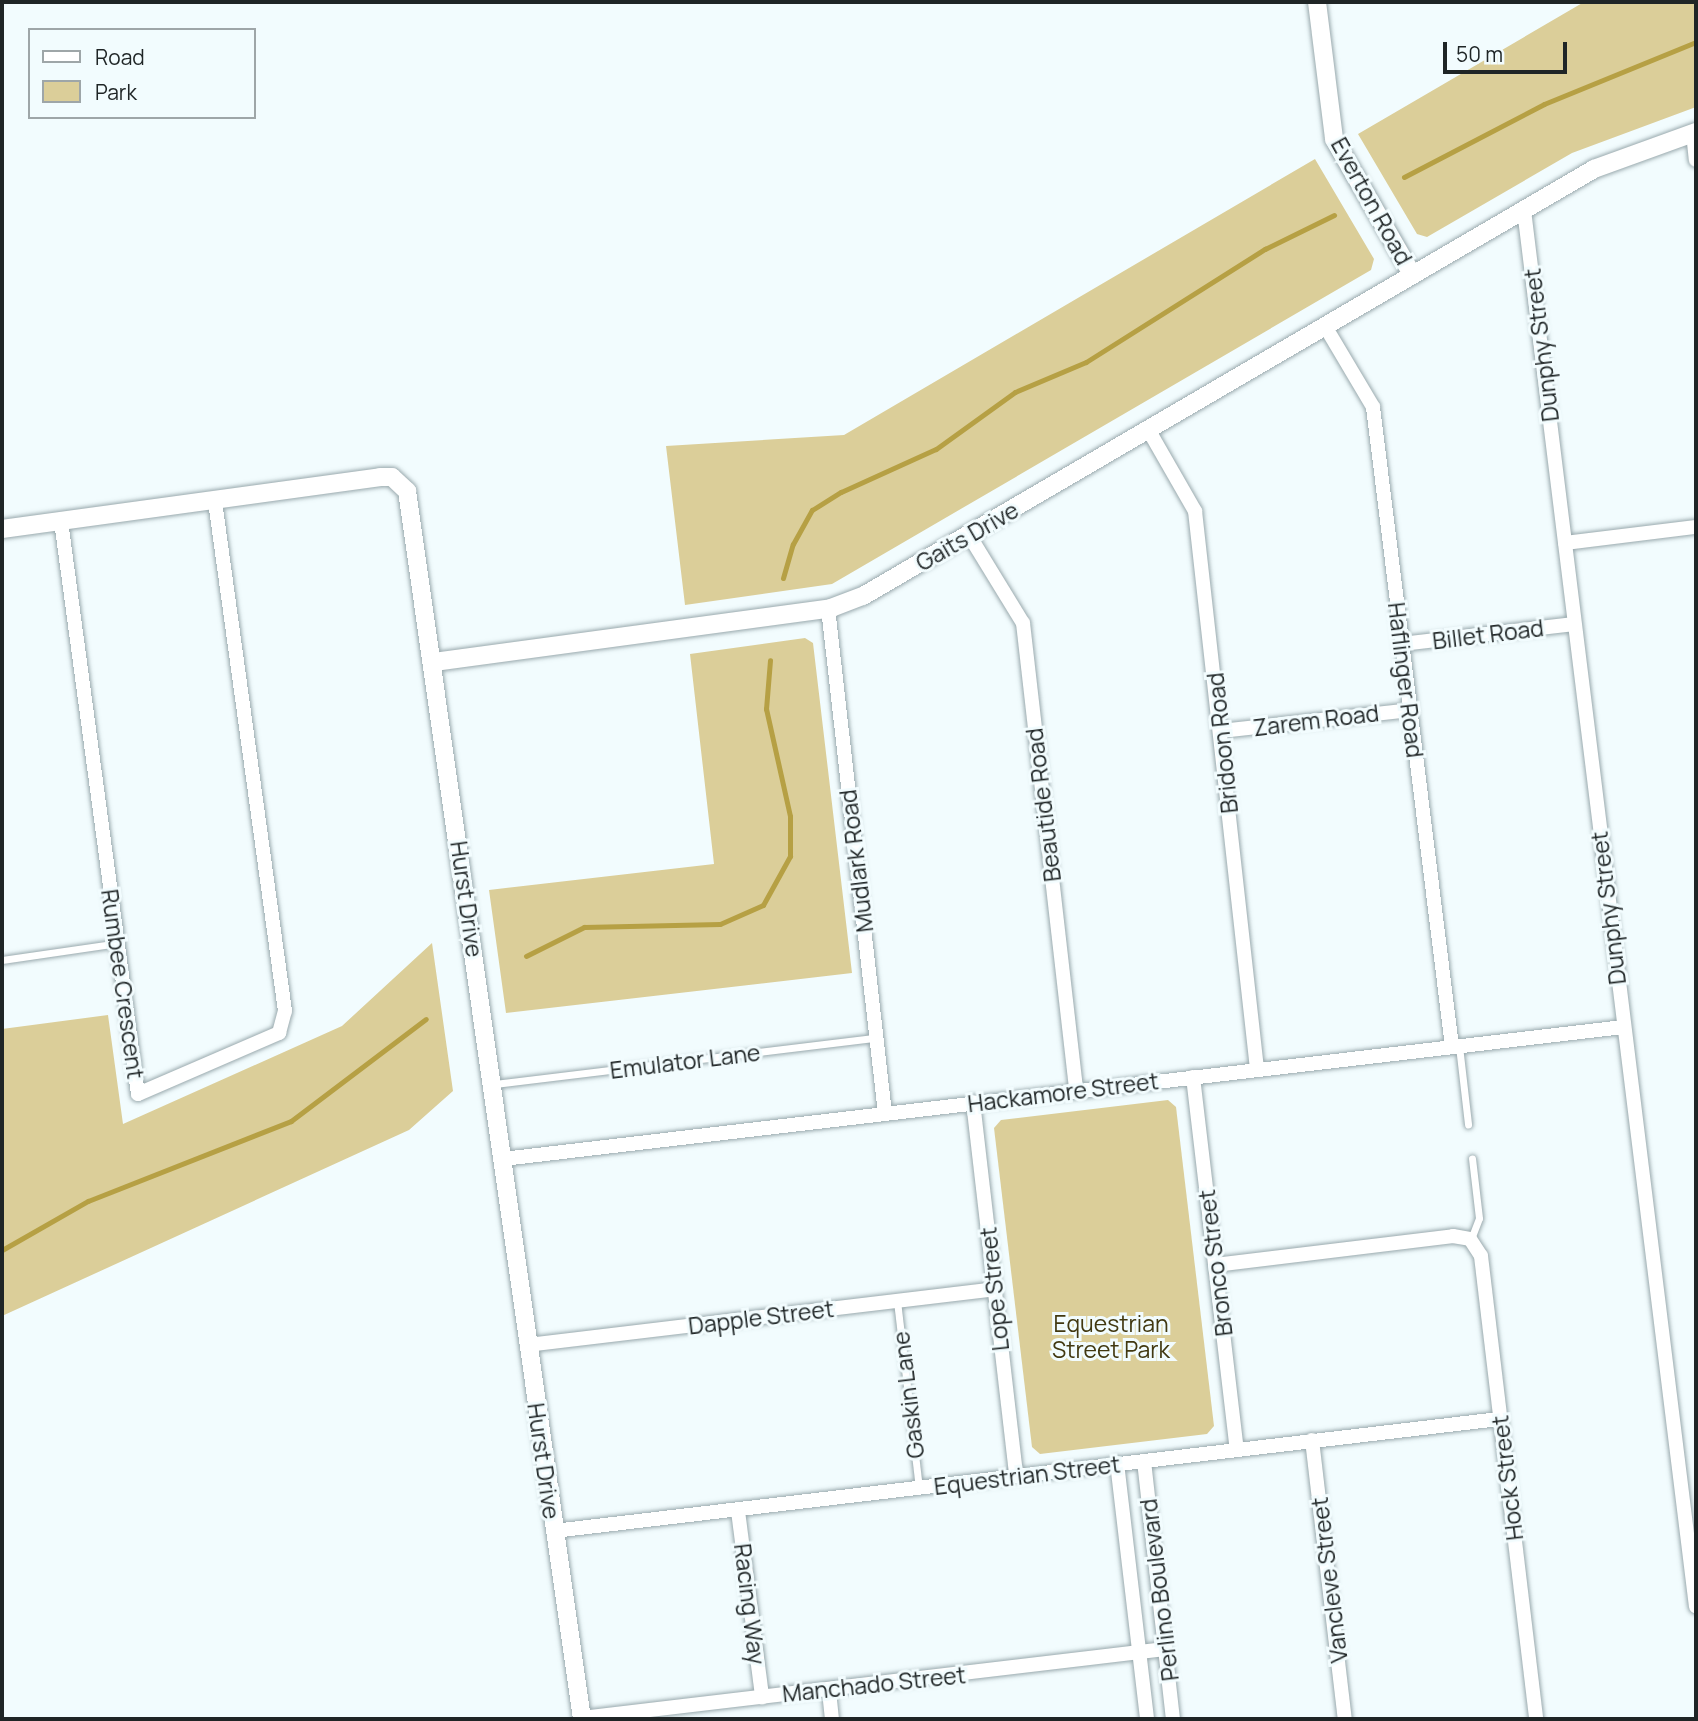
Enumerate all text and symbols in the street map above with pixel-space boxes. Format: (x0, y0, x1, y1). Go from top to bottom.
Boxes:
legend (28, 28, 256, 119)
scale bar (1446, 28, 1570, 72)
text: 50 m (1456, 40, 1503, 68)
text: Road (95, 43, 145, 71)
text: Park (95, 78, 137, 106)
street label: Everton Road (1326, 133, 1418, 269)
street label: Dunphy Street (1518, 267, 1564, 423)
street label: Gaits Drive (911, 496, 1023, 576)
street label: Haflinger Road (1383, 601, 1429, 759)
street label: Billet Road (1431, 613, 1545, 655)
street label: Bridoon Road (1201, 671, 1243, 815)
street label: Zarem Road (1251, 699, 1381, 741)
street label: Beautide Road (1020, 727, 1066, 883)
street label: Mudlark Road (834, 788, 878, 934)
street label: Dunphy Street (1585, 830, 1631, 986)
street label: Hurst Drive (445, 839, 489, 959)
street label: Rumbee Crescent (96, 887, 150, 1081)
street label: Emulator Lane (608, 1038, 762, 1084)
street label: Hackamore Street (966, 1067, 1160, 1117)
street label: Bronco Street (1192, 1188, 1238, 1338)
street label: Lope Street (974, 1226, 1014, 1352)
street label: Dapple Street (687, 1294, 835, 1340)
park label: Equestrian Street Park (1052, 1309, 1170, 1363)
street label: Gaskin Lane (887, 1330, 929, 1460)
street label: Hurst Drive (522, 1401, 566, 1521)
street label: Hock Street (1486, 1414, 1528, 1542)
street label: Equestrian Street (932, 1450, 1122, 1500)
street label: Vancleve Street (1305, 1496, 1353, 1664)
street label: Perlino Boulevard (1134, 1497, 1184, 1683)
street label: Racing Way (729, 1542, 771, 1666)
street label: Manchado Street (781, 1661, 967, 1707)

